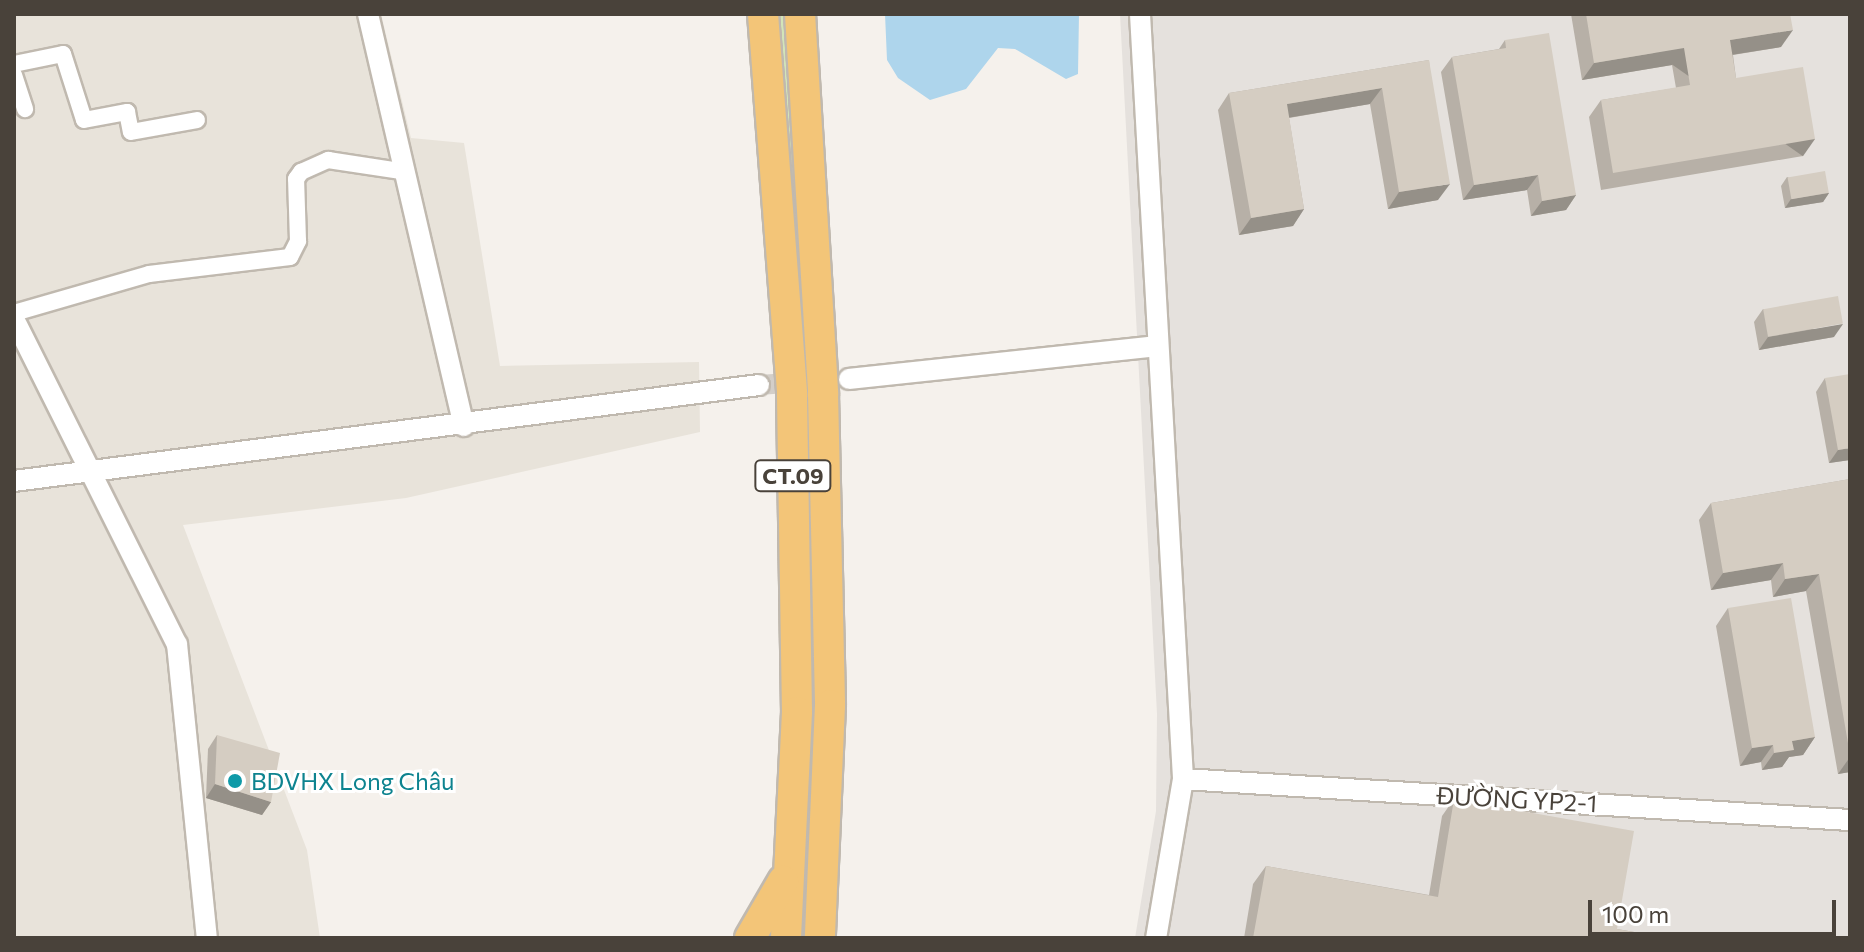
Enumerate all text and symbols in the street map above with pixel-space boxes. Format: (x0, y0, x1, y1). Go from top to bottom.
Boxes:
road number: CT.09 (753, 458, 833, 494)
place label: BDVHX Long Châu (251, 767, 454, 795)
marker: BDVHX Long Châu (226, 772, 244, 790)
street label: ĐƯỜNG YP2-1 (1436, 780, 1598, 818)
scale bar (1592, 884, 1840, 934)
text: 100 m (1602, 899, 1669, 928)

